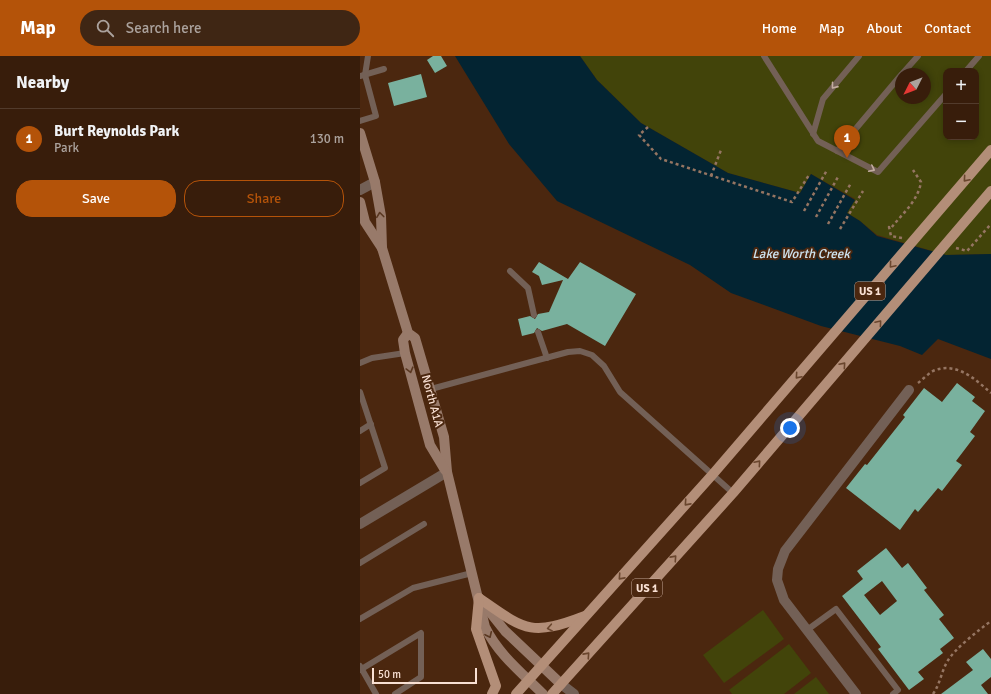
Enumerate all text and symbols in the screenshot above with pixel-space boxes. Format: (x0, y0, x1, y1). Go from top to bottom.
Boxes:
search box (80, 10, 360, 46)
text: Map (20, 16, 56, 40)
icon: search (94, 17, 116, 39)
text: Search here (126, 19, 201, 37)
text: Home (762, 20, 797, 37)
text: Map (819, 20, 844, 37)
text: About (866, 20, 902, 37)
text: Contact (924, 20, 971, 37)
north arrow (895, 68, 931, 104)
map controls (943, 68, 979, 140)
button: + (943, 68, 979, 104)
text: Nearby (16, 72, 69, 93)
one-way arrow (831, 81, 838, 88)
button: − (943, 104, 979, 140)
text: Burt Reynolds Park (54, 122, 179, 140)
pin: 1 (834, 125, 860, 158)
text: 1 (25, 131, 33, 147)
text: 130 m (310, 131, 344, 147)
text: Park (54, 140, 79, 156)
one-way arrow (868, 164, 875, 171)
one-way arrow (963, 175, 970, 182)
button: Save (16, 180, 176, 217)
button: Share (184, 180, 344, 217)
one-way arrow (376, 212, 385, 218)
water label: Lake Worth Creek (752, 246, 851, 262)
one-way arrow (889, 261, 896, 268)
road number: US 1 (855, 282, 885, 300)
one-way arrow (875, 320, 882, 327)
one-way arrow (839, 362, 846, 370)
one-way arrow (405, 366, 414, 373)
one-way arrow (796, 371, 803, 378)
street label: North A1A (418, 373, 446, 429)
your location (780, 418, 800, 438)
one-way arrow (754, 461, 761, 468)
one-way arrow (684, 498, 692, 506)
one-way arrow (669, 556, 676, 563)
one-way arrow (618, 572, 625, 580)
road number: US 1 (632, 579, 662, 597)
one-way arrow (547, 623, 553, 631)
one-way arrow (484, 631, 492, 639)
one-way arrow (583, 652, 590, 660)
scale bar (372, 666, 477, 685)
text: 50 m (378, 668, 401, 681)

